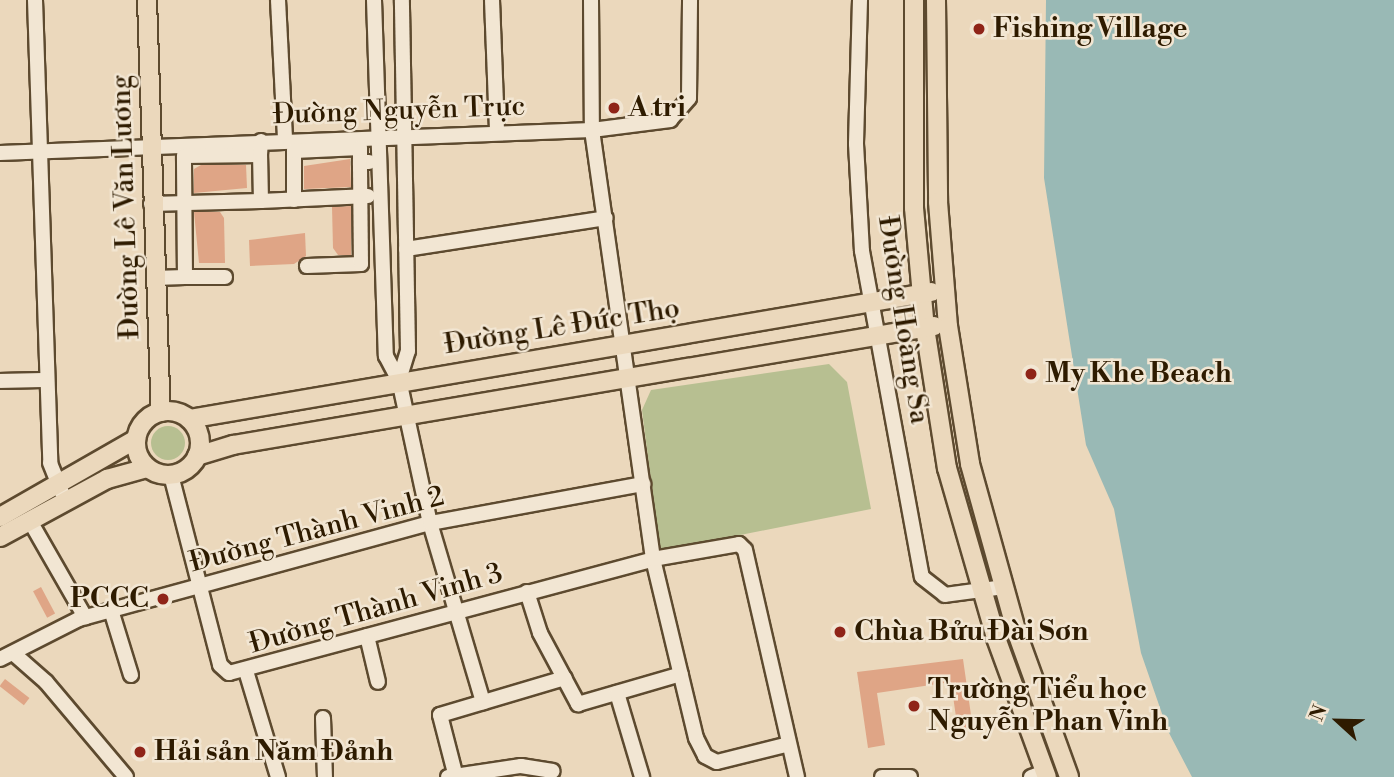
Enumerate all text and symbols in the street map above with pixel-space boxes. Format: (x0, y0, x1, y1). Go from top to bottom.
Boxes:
place label: Fishing Village (993, 12, 1188, 46)
marker: Fishing Village (971, 21, 987, 37)
street label: Đường Lê Văn Lương (105, 74, 147, 340)
street label: Đường Nguyễn Trực (272, 90, 526, 132)
place label: A tri (628, 91, 686, 125)
marker: A tri (606, 100, 622, 116)
street label: Đường Hoàng Sa (870, 214, 936, 426)
street label: Đường Lê Đức Thọ (442, 292, 682, 362)
place label: My Khe Beach (1045, 357, 1232, 391)
marker: My Khe Beach (1023, 366, 1039, 382)
street label: Đường Thành Vinh 2 (186, 480, 448, 580)
street label: Đường Thành Vinh 3 (246, 557, 506, 661)
place label: PCCC (70, 582, 149, 616)
marker: PCCC (155, 591, 171, 607)
place label: Chùa Bửu Đài Sơn (854, 615, 1088, 649)
marker: Chùa Bửu Đài Sơn (832, 624, 848, 640)
place label: Trường Tiểu học Nguyễn Phan Vinh (928, 673, 1168, 739)
north arrow (1303, 686, 1373, 756)
marker: Trường Tiểu học Nguyễn Phan Vinh (906, 698, 922, 714)
text: N (1305, 702, 1332, 725)
place label: Hải sản Năm Đảnh (154, 735, 393, 769)
marker: Hải sản Năm Đảnh (132, 744, 148, 760)

